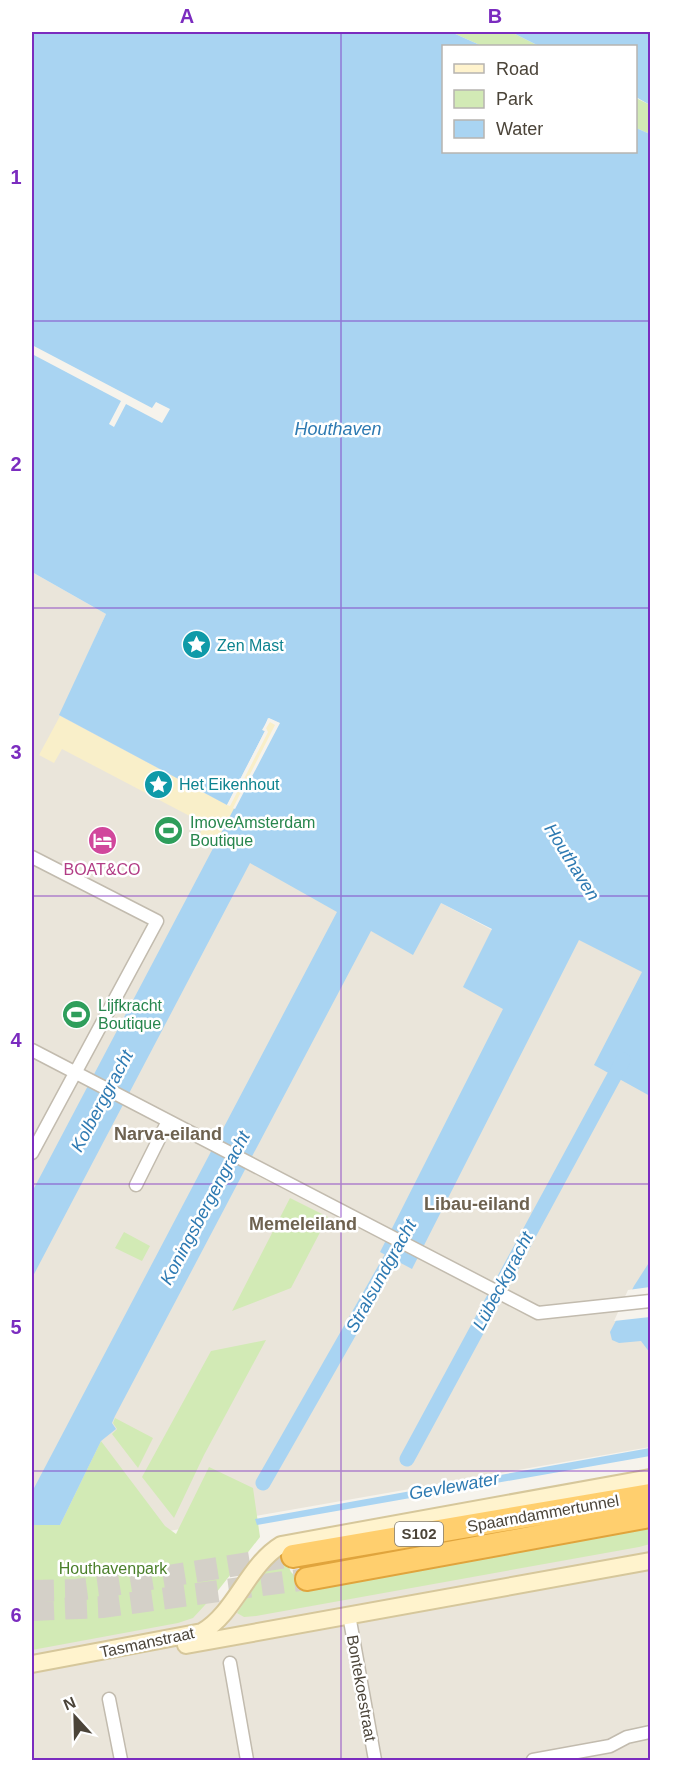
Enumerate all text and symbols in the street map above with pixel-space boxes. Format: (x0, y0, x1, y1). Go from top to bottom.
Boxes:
text: A (180, 5, 194, 27)
text: B (488, 5, 502, 27)
legend (442, 45, 637, 153)
text: Road (496, 59, 539, 79)
text: Park (496, 89, 534, 109)
text: Water (496, 119, 543, 139)
text: 1 (10, 166, 22, 188)
water label: Houthaven (294, 419, 382, 439)
text: 2 (10, 453, 22, 475)
place icon: Zen Mast (180, 629, 212, 661)
place label: Zen Mast (217, 637, 284, 654)
text: 3 (10, 741, 22, 763)
place icon: Het Eikenhout (142, 768, 174, 800)
place label: Het Eikenhout (179, 776, 280, 793)
place label: ImoveAmsterdam Boutique (190, 814, 315, 849)
sports icon: ImoveAmsterdam Boutique (153, 815, 185, 847)
water label: Houthaven (540, 820, 604, 904)
hotel icon: BOAT&CO (86, 825, 118, 857)
place label: BOAT&CO (63, 861, 141, 878)
place label: Lijfkracht Boutique (98, 997, 163, 1032)
sports icon: Lijfkracht Boutique (61, 998, 93, 1030)
text: 4 (10, 1029, 22, 1051)
water label: Kolberggracht (67, 1046, 138, 1155)
district label: Narva-eiland (114, 1124, 222, 1144)
water label: Koningsbergengracht (156, 1127, 254, 1288)
district label: Libau-eiland (424, 1194, 530, 1214)
district label: Memeleiland (249, 1214, 357, 1234)
water label: Stralsundgracht (342, 1215, 421, 1336)
water label: Lübeckgracht (469, 1228, 538, 1333)
text: 5 (10, 1316, 22, 1338)
water label: Gevlewater (407, 1468, 502, 1504)
street label: Spaarndammertunnel (466, 1492, 620, 1535)
road number: S102 (395, 1522, 443, 1546)
park label: Houthavenpark (59, 1560, 168, 1577)
text: 6 (10, 1604, 22, 1626)
street label: Tasmanstraat (98, 1624, 196, 1661)
street label: Bontekoestraat (344, 1634, 379, 1743)
north arrow (45, 1687, 105, 1747)
text: N (61, 1694, 78, 1714)

